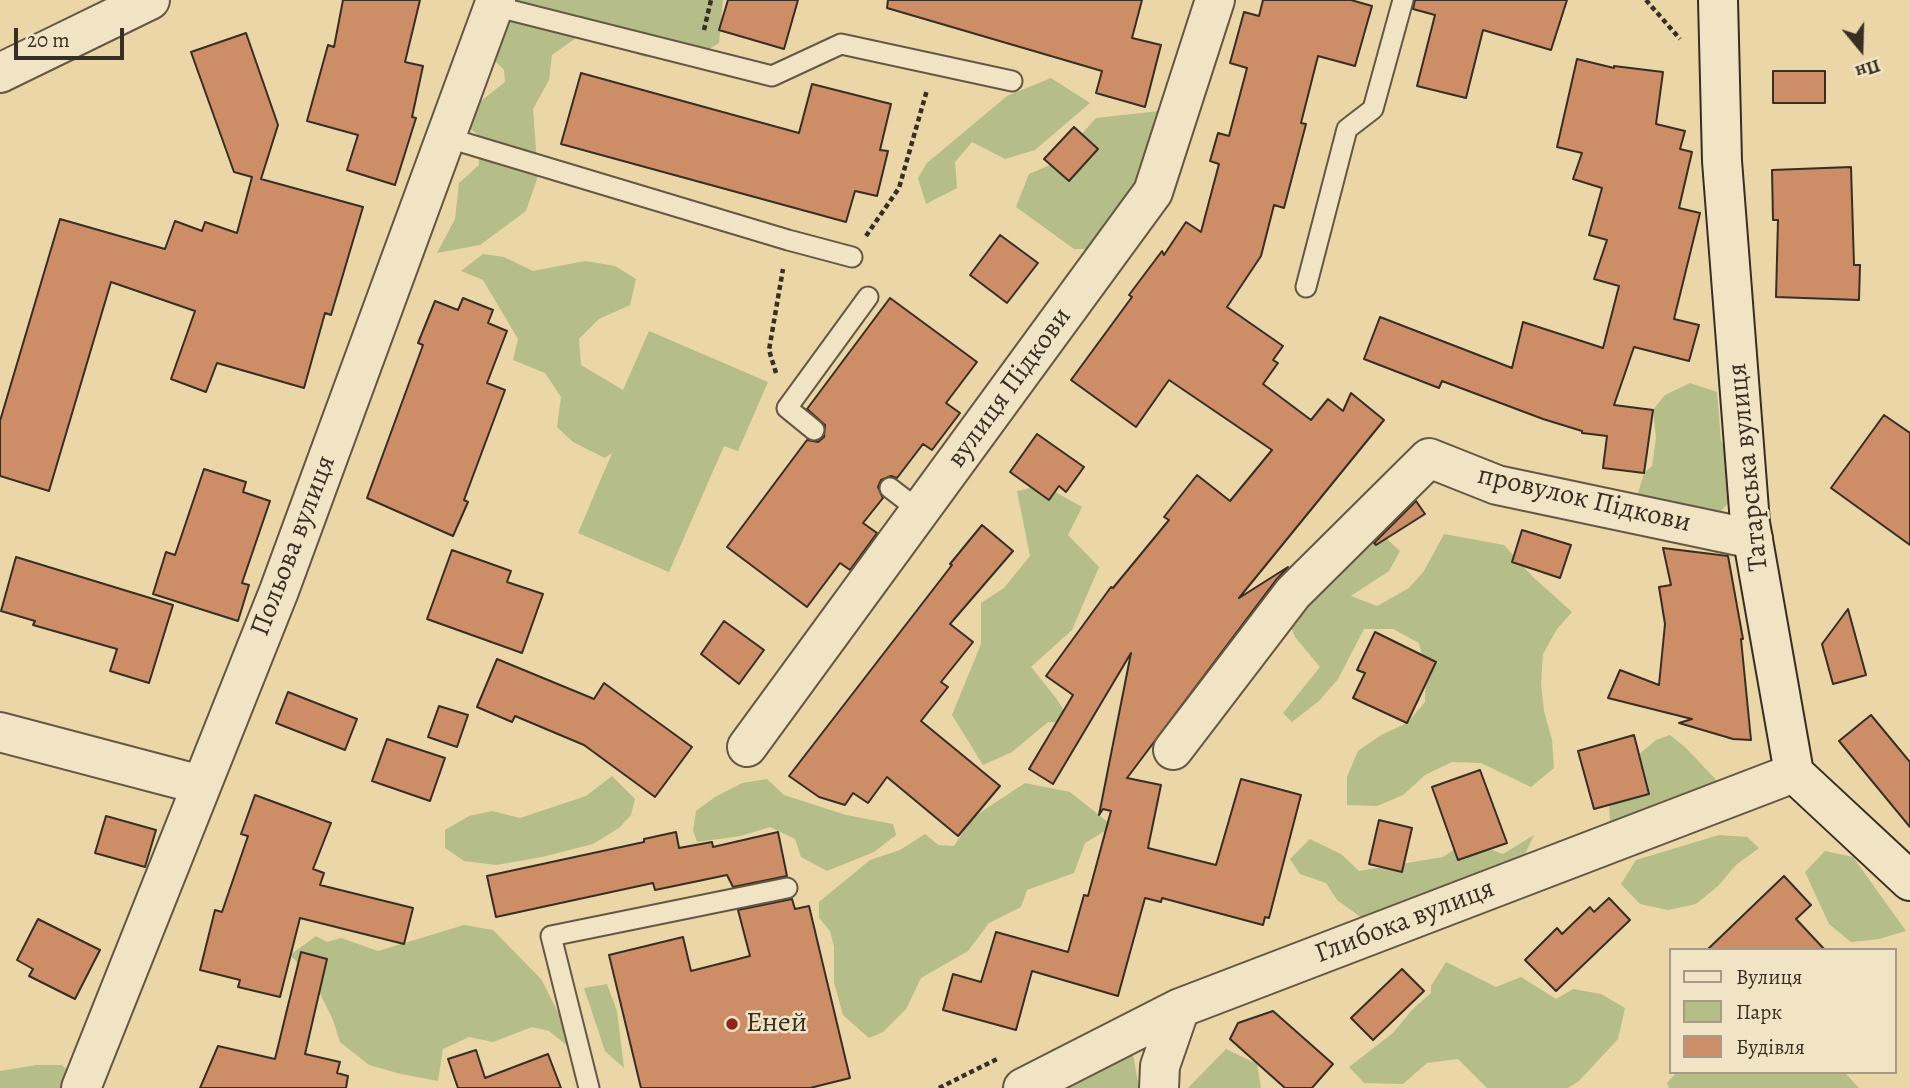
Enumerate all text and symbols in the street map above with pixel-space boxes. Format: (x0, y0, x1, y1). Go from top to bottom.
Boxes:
scale bar (18, 14, 128, 58)
north arrow (1826, 14, 1896, 84)
text: 20 m (27, 26, 70, 54)
text: Пн (1852, 53, 1884, 85)
street label: вулиця Підкови (941, 301, 1079, 475)
street label: Татарська вулиця (1721, 361, 1777, 573)
street label: Польова вулиця (244, 451, 344, 641)
street label: провулок Підкови (1474, 459, 1694, 541)
street label: Глибока вулиця (1311, 872, 1499, 972)
legend (1668, 948, 1896, 1074)
text: Вулиця (1736, 963, 1802, 991)
text: Парк (1736, 998, 1782, 1026)
place label: Еней (746, 1007, 807, 1041)
marker: Еней (724, 1016, 740, 1032)
text: Будівля (1736, 1033, 1805, 1061)

